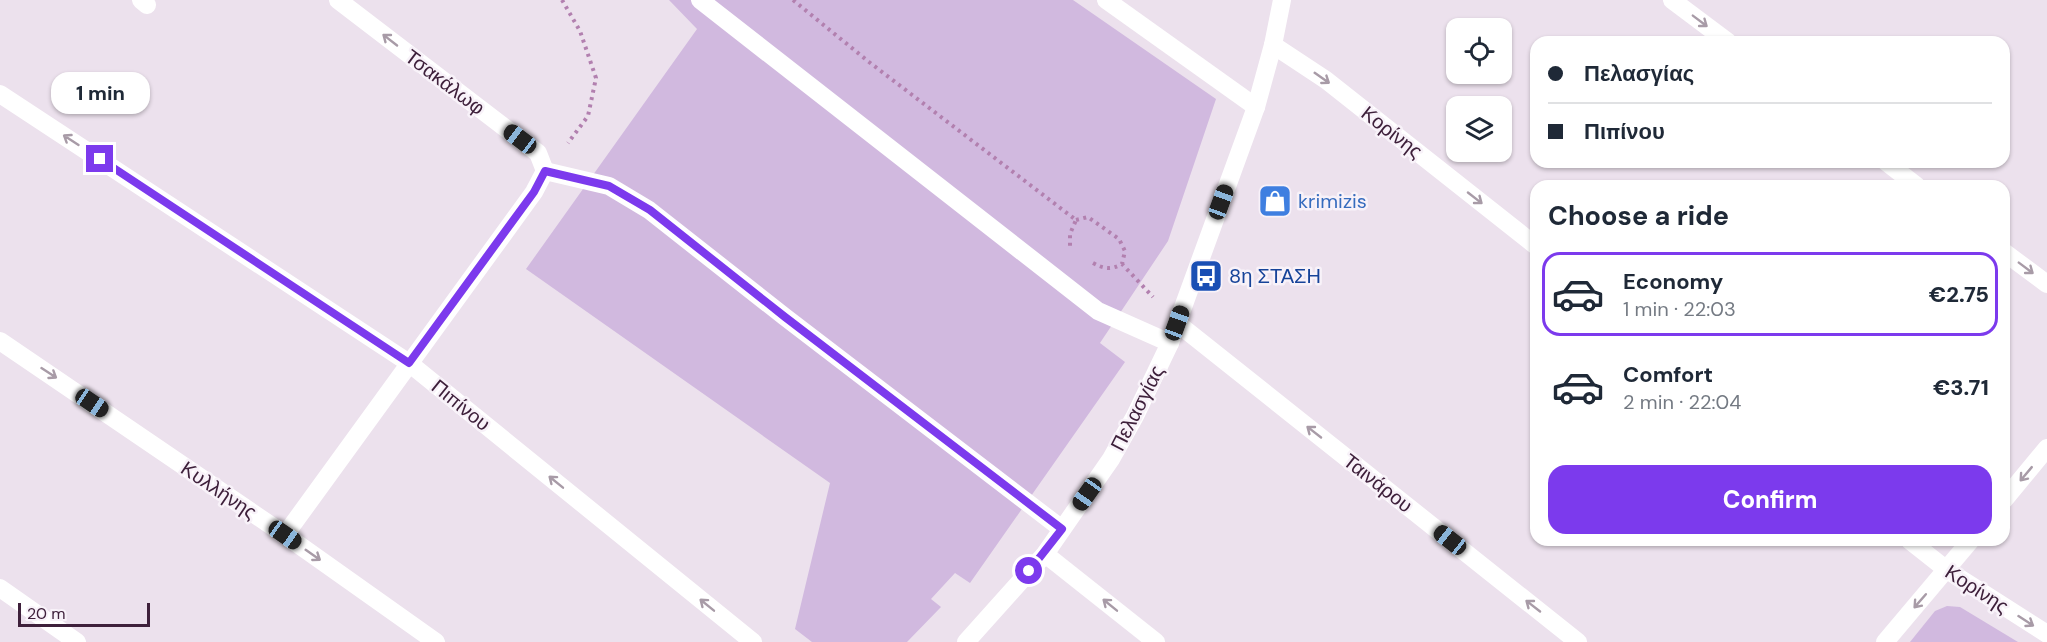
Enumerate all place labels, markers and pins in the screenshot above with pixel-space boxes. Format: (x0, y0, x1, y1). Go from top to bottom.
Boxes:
shop icon: krimizis (1257, 183, 1293, 219)
place label: krimizis (1298, 188, 1367, 214)
bus stop icon: 8η ΣΤΑΣΗ (1188, 258, 1224, 294)
place label: 8η ΣΤΑΣΗ (1229, 263, 1321, 289)

